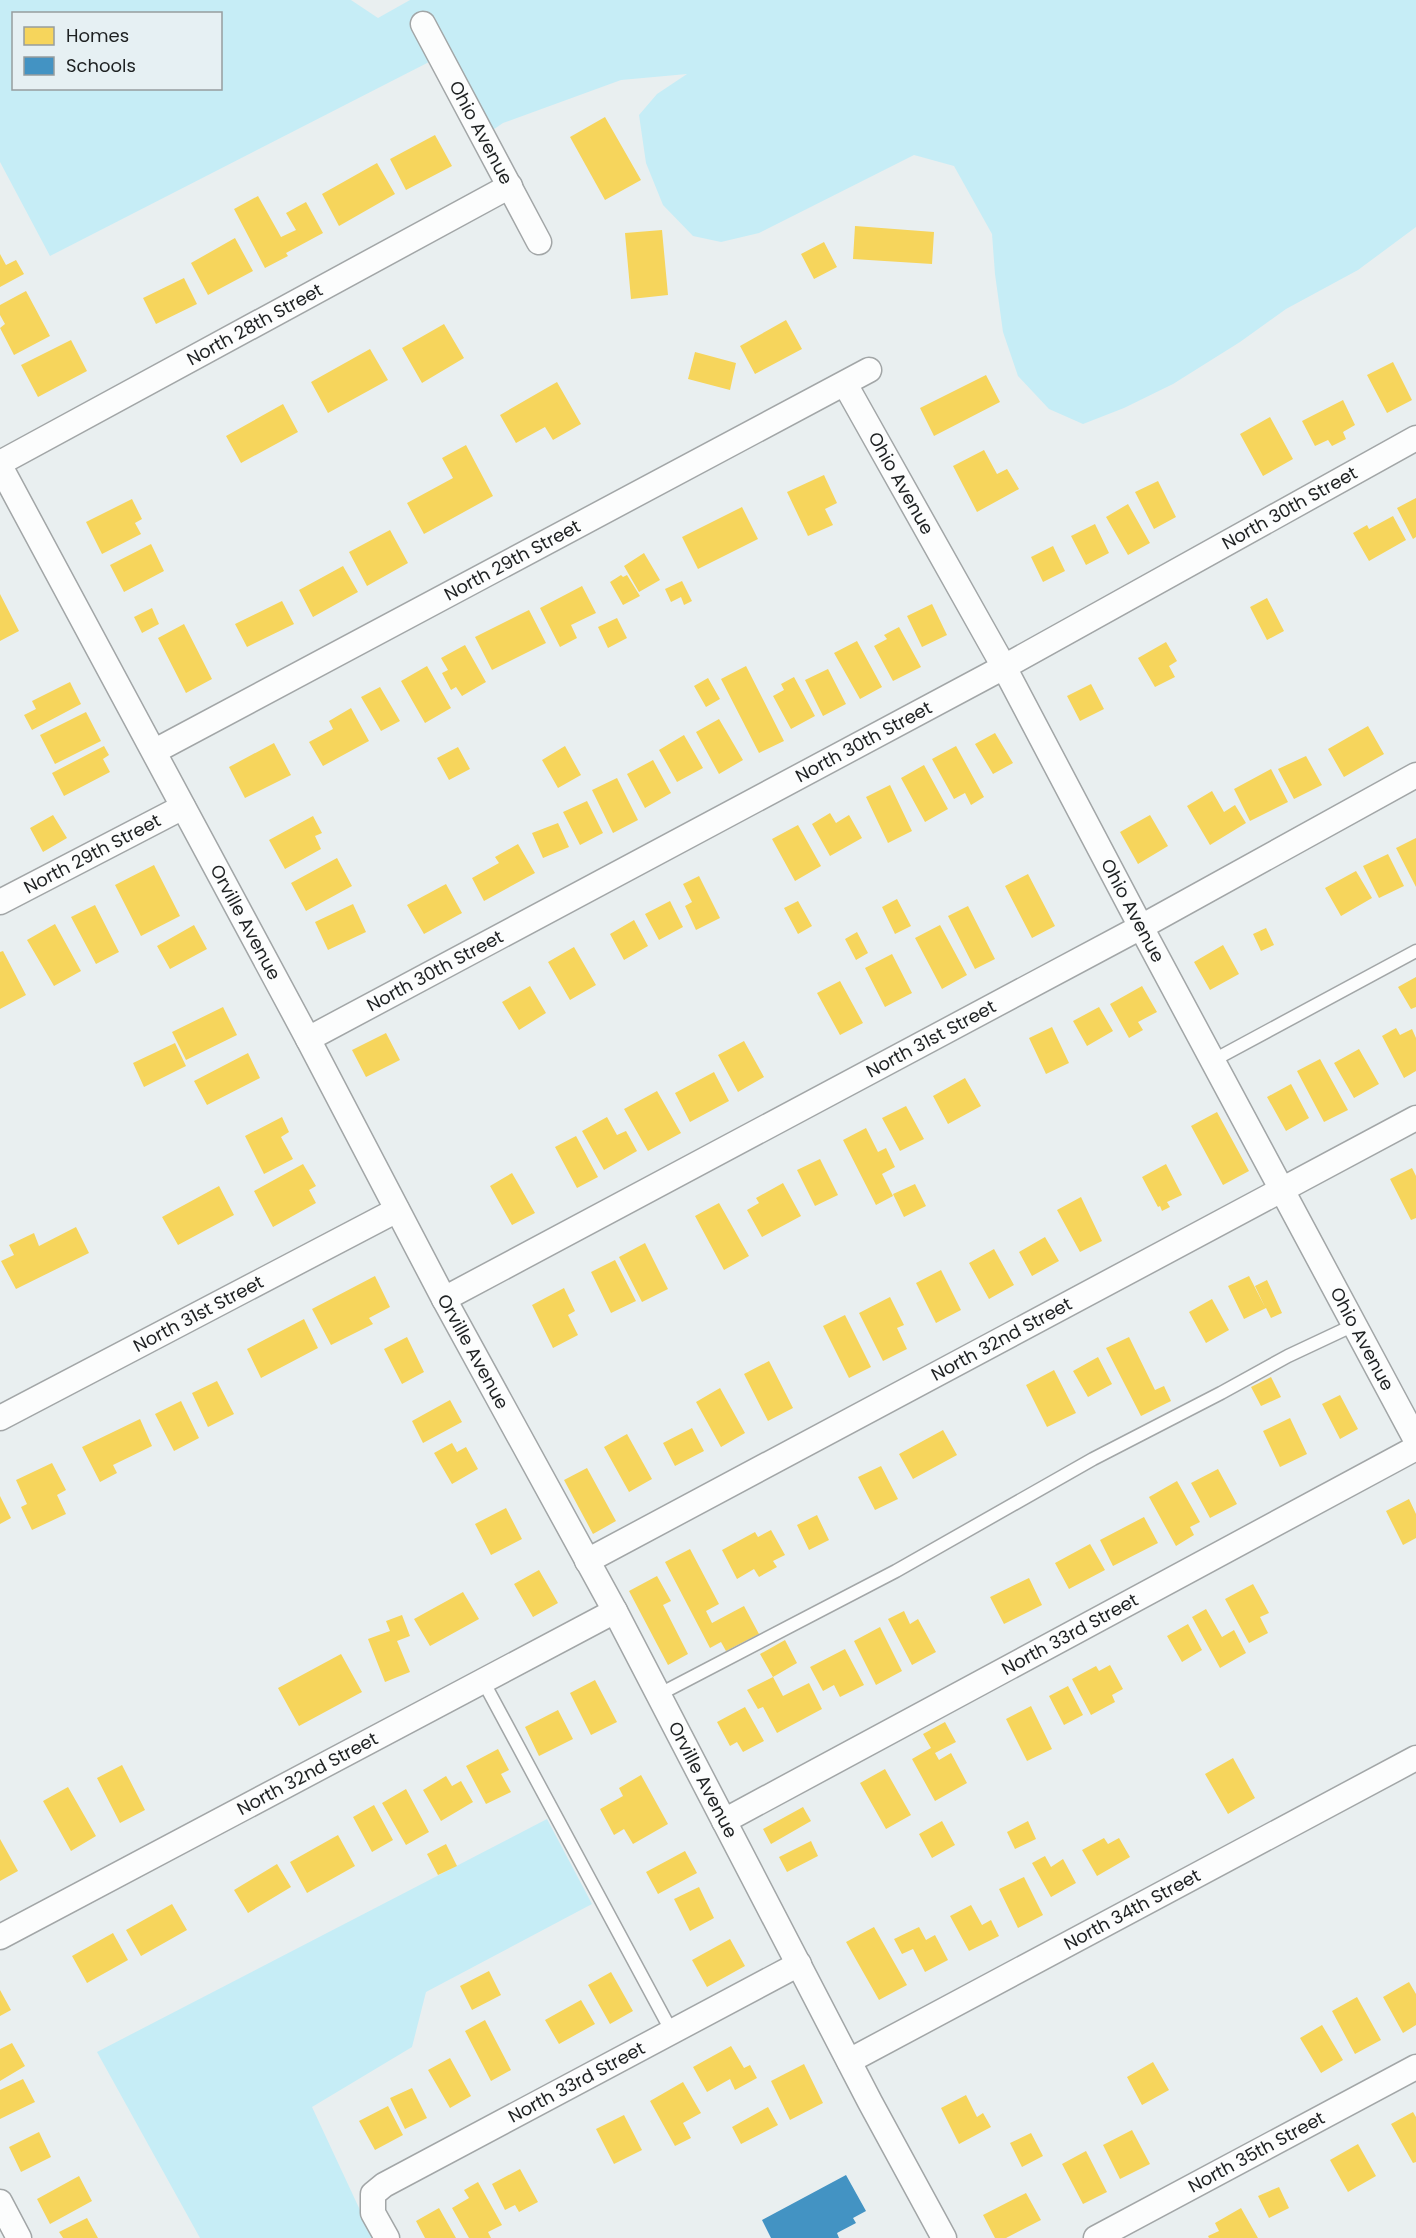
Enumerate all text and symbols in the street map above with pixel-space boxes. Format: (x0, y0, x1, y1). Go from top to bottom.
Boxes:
legend (12, 12, 222, 90)
text: Homes (66, 23, 129, 48)
text: Schools (66, 53, 136, 78)
street label: Ohio Avenue (443, 76, 519, 189)
street label: North 28th Street (182, 277, 327, 371)
street label: Ohio Avenue (862, 427, 940, 539)
street label: North 30th Street (1217, 460, 1362, 555)
street label: North 29th Street (439, 513, 585, 607)
street label: North 30th Street (791, 695, 936, 788)
street label: North 29th Street (19, 808, 165, 900)
street label: Ohio Avenue (1095, 854, 1171, 967)
street label: Orville Avenue (204, 860, 287, 984)
street label: North 30th Street (362, 924, 507, 1017)
street label: North 31st Street (861, 994, 1000, 1084)
street label: North 31st Street (129, 1269, 268, 1358)
street label: Ohio Avenue (1324, 1283, 1400, 1395)
street label: Orville Avenue (432, 1289, 515, 1414)
street label: North 32nd Street (927, 1291, 1076, 1387)
street label: North 33rd Street (997, 1587, 1142, 1681)
street label: Orville Avenue (663, 1717, 744, 1842)
street label: North 32nd Street (232, 1726, 382, 1821)
street label: North 34th Street (1059, 1863, 1205, 1956)
street label: North 33rd Street (504, 2035, 649, 2129)
street label: North 35th Street (1184, 2105, 1329, 2198)

